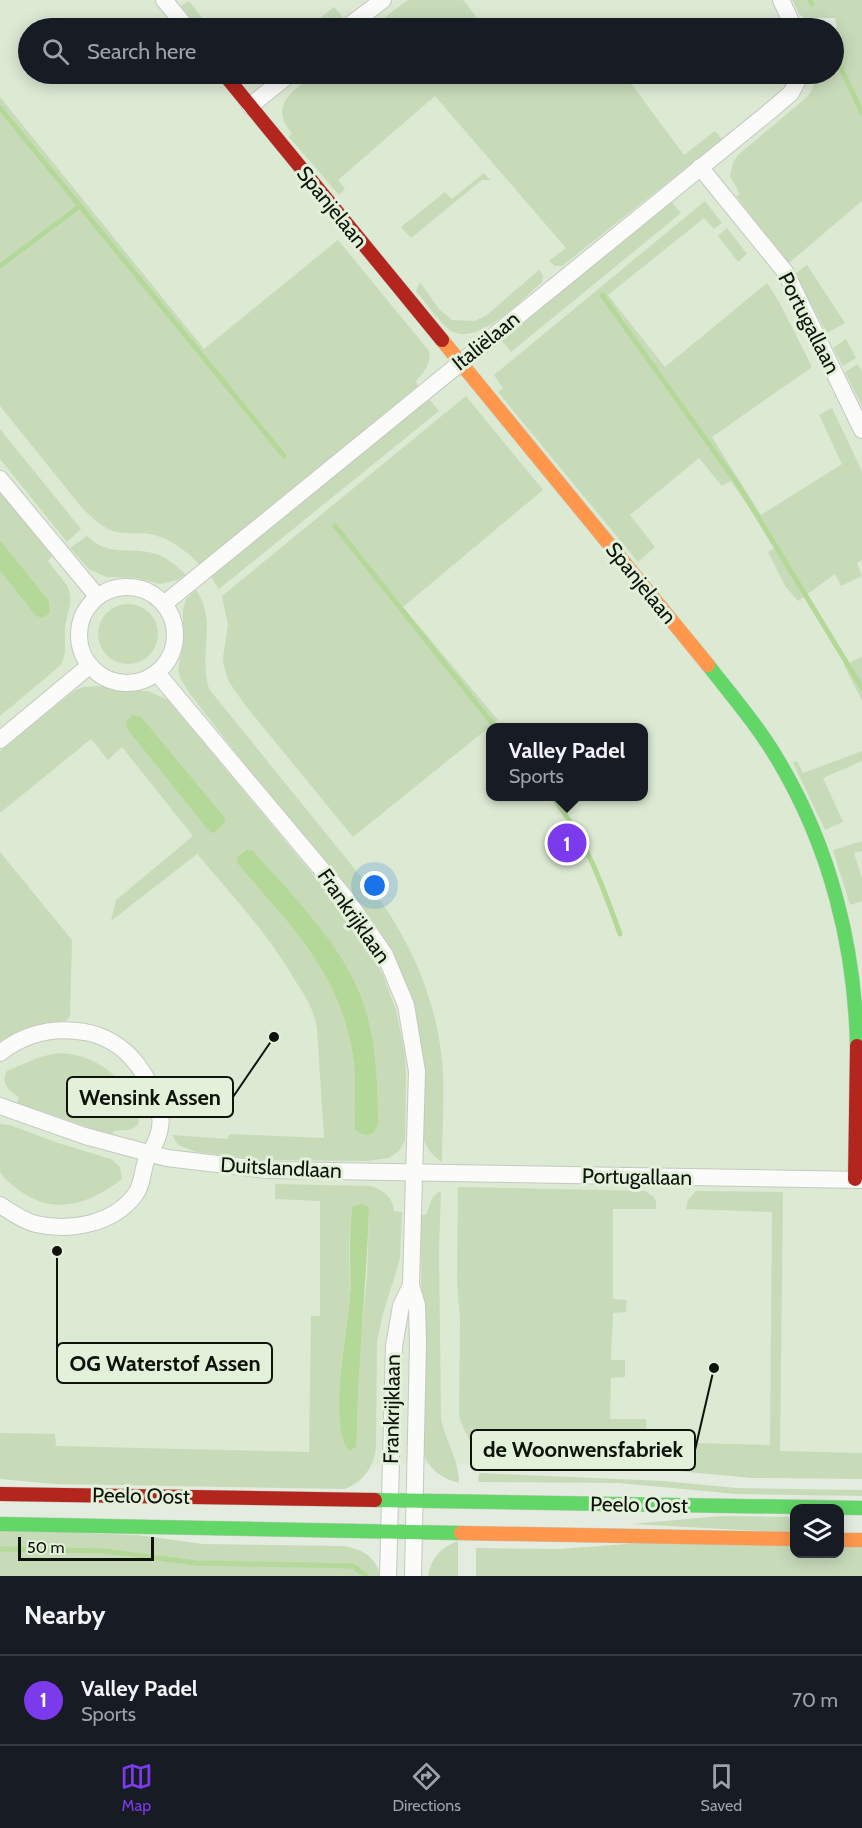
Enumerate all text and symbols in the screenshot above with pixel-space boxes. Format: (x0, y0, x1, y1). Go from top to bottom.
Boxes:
search box (18, 18, 844, 84)
icon: search (39, 35, 72, 68)
text: Search here (87, 38, 196, 65)
street label: Spanjelaan (291, 161, 373, 253)
street label: Portugallaan (773, 268, 846, 378)
street label: Italiëlaan (447, 306, 524, 375)
street label: Spanjelaan (600, 537, 682, 629)
popup (486, 723, 648, 801)
text: Valley Padel (509, 737, 625, 764)
text: Sports (509, 764, 564, 788)
pin: 1 (548, 820, 586, 866)
street label: Frankrijklaan (312, 864, 396, 968)
your location (360, 871, 389, 900)
callout: Wensink Assen (67, 1077, 233, 1117)
text: Wensink Assen (79, 1084, 221, 1111)
street label: Duitslandlaan (220, 1152, 342, 1183)
street label: Portugallaan (582, 1163, 692, 1190)
callout: OG Waterstof Assen (57, 1343, 272, 1383)
text: OG Waterstof Assen (69, 1350, 261, 1377)
street label: Frankrijklaan (378, 1354, 406, 1464)
callout: de Woonwensfabriek (471, 1430, 695, 1470)
text: de Woonwensfabriek (483, 1436, 683, 1463)
street label: Peelo Oost (92, 1482, 190, 1509)
street label: Peelo Oost (590, 1491, 688, 1518)
map controls (790, 1504, 844, 1558)
button: layers (790, 1504, 844, 1558)
scale bar (18, 1534, 154, 1562)
text: 50 m (27, 1538, 64, 1557)
text: Nearby (24, 1599, 105, 1631)
text: Valley Padel (81, 1675, 198, 1702)
text: 1 (40, 1688, 47, 1712)
text: 70 m (792, 1688, 838, 1712)
text: Sports (81, 1702, 136, 1726)
tab: Map (120, 1760, 153, 1815)
tab: Directions (393, 1760, 461, 1815)
tab: Saved (701, 1760, 742, 1815)

